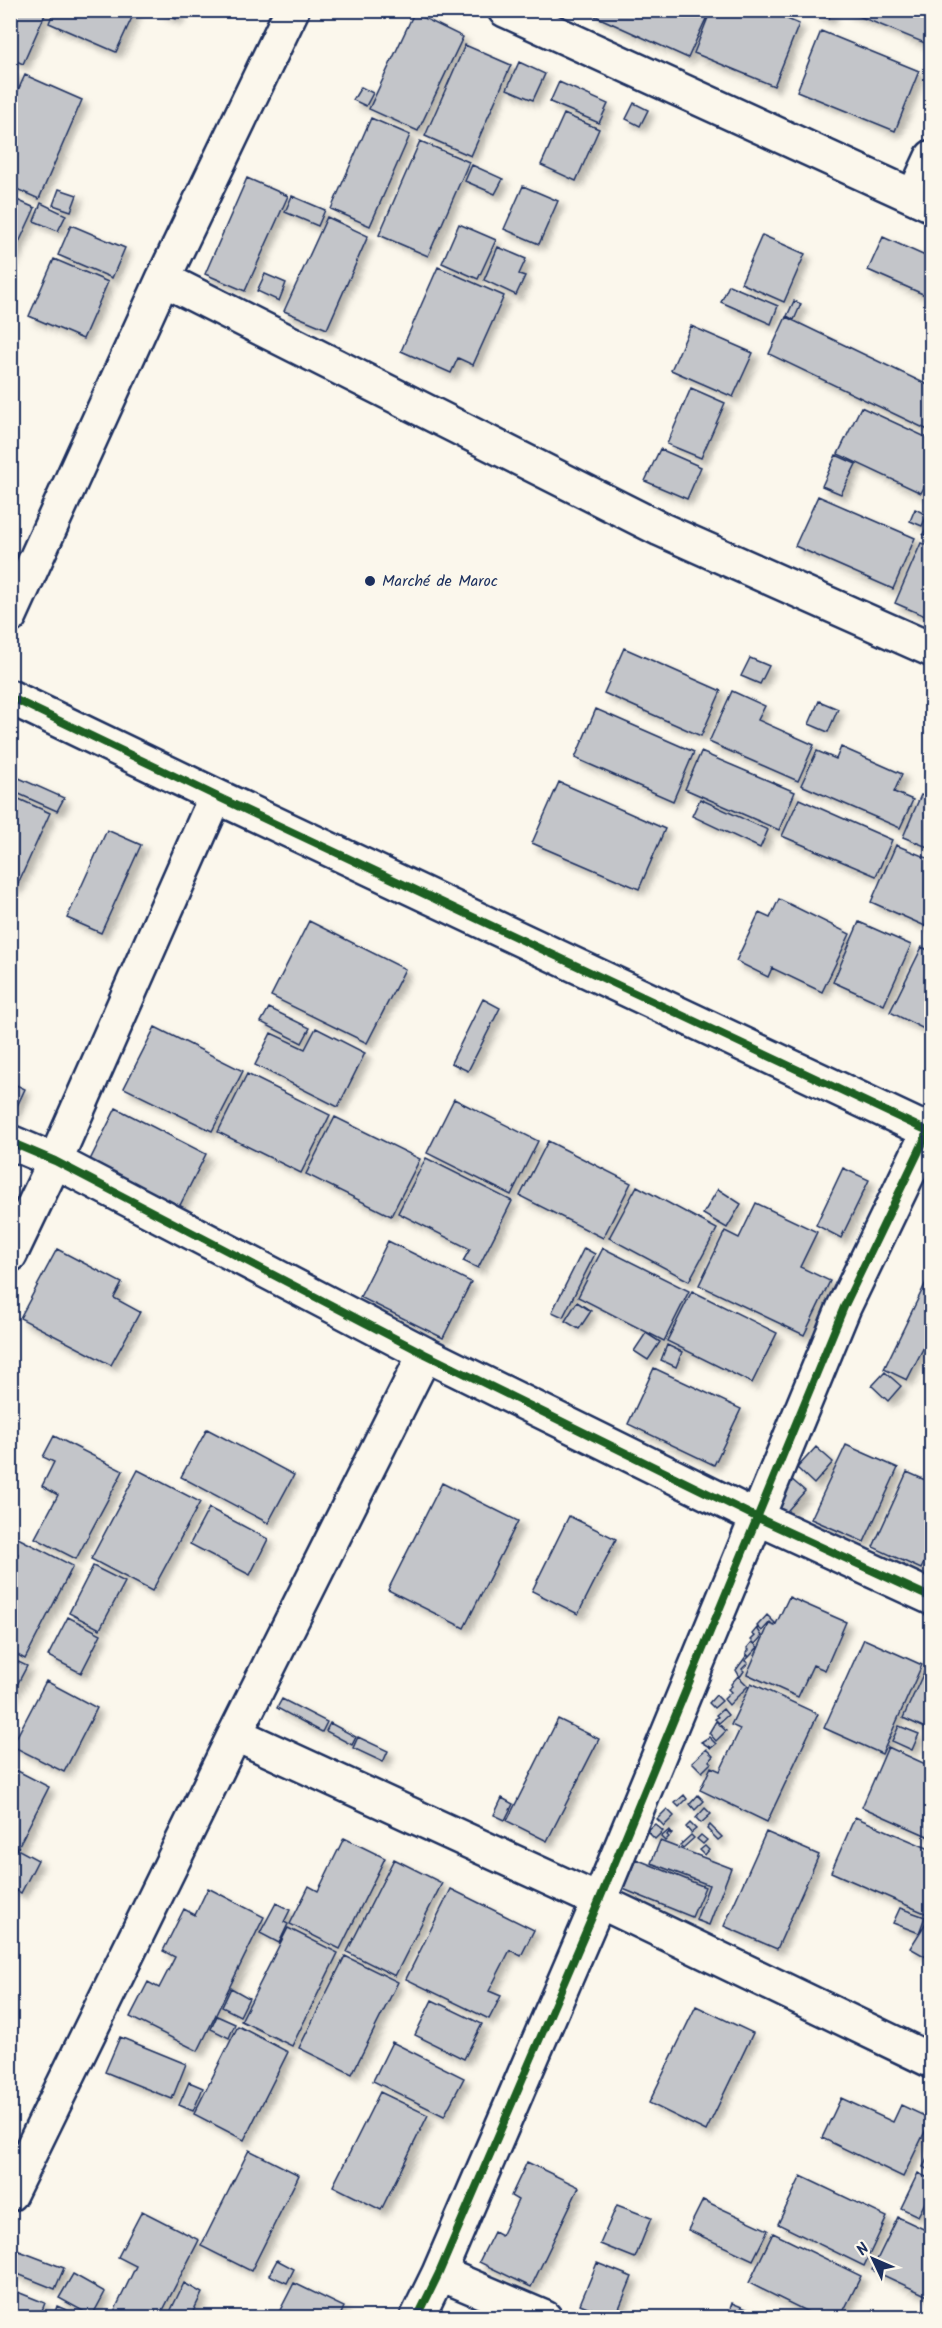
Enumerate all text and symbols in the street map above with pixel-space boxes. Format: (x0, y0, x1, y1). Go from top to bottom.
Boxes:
place label: Marché de Maroc (382, 569, 498, 594)
marker: Marché de Maroc (363, 574, 377, 588)
north arrow (843, 2229, 903, 2289)
text: N (851, 2237, 876, 2262)

